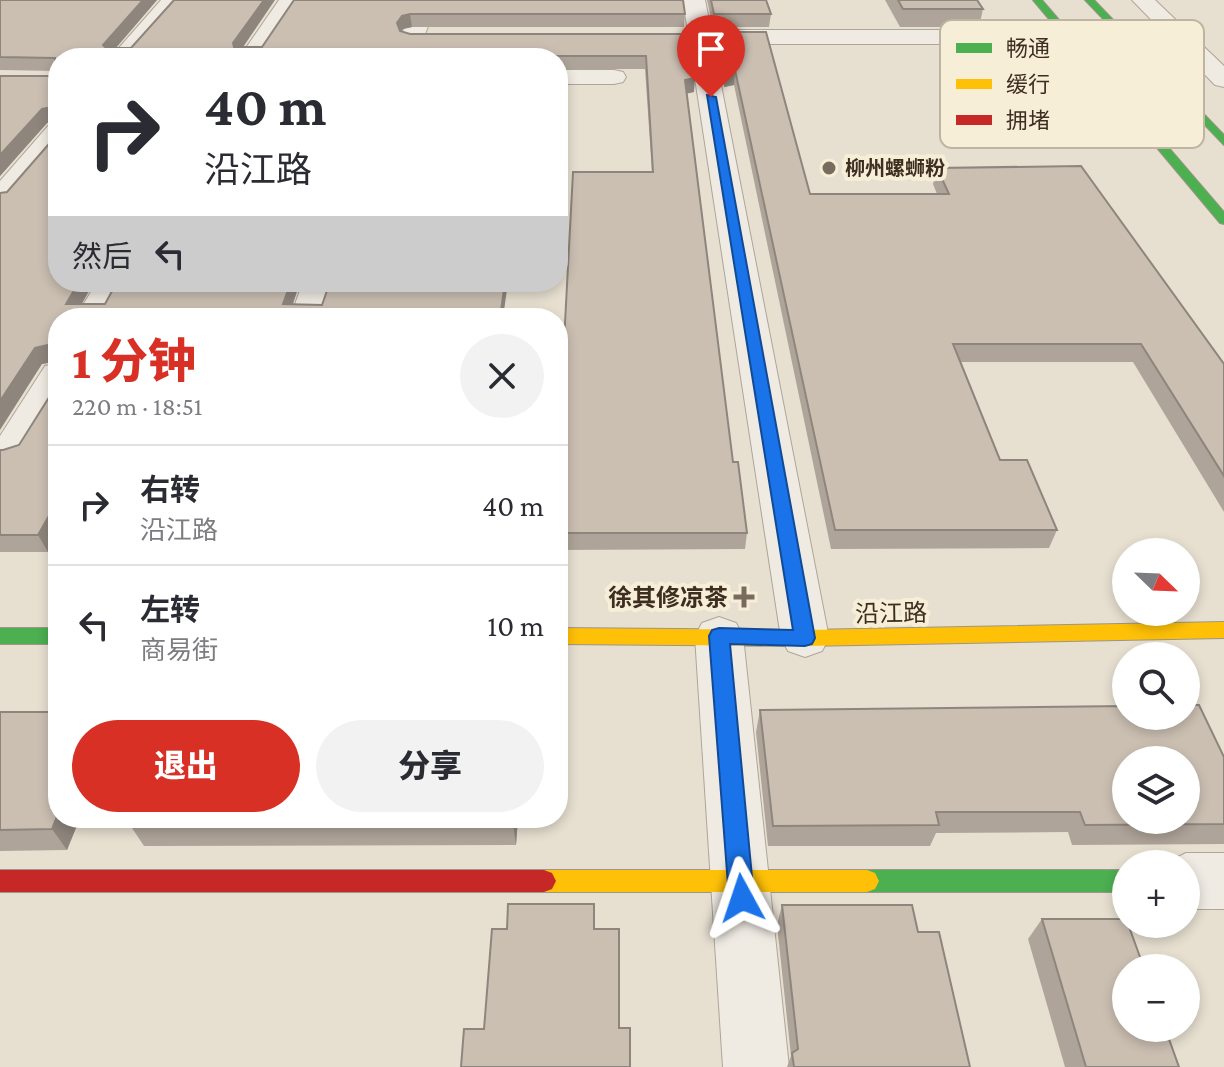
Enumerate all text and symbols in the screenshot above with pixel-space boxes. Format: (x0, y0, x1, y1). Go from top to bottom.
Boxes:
pin (677, 15, 745, 97)
legend (940, 20, 1204, 148)
icon: arrive (689, 27, 733, 71)
text: 畅通 (1006, 36, 1050, 61)
text: 缓行 (1006, 72, 1050, 97)
text: 40 m (204, 75, 326, 137)
icon: right (72, 80, 176, 184)
text: 拥堵 (1006, 108, 1050, 133)
text: 沿江路 (204, 150, 312, 190)
place label: 柳州螺蛳粉 (845, 157, 945, 179)
marker: 柳州螺蛳粉 (820, 159, 838, 177)
icon: left (148, 232, 192, 276)
text: 然后 (72, 240, 132, 273)
button: close (460, 334, 544, 418)
text: 1 分钟 (72, 335, 196, 388)
text: 220 m · 18:51 (72, 392, 202, 421)
text: 右转 (140, 473, 200, 506)
icon: right (72, 483, 116, 527)
text: 40 m (482, 489, 544, 522)
text: 沿江路 (140, 516, 218, 545)
north arrow (1112, 538, 1200, 626)
map controls (1112, 538, 1200, 1042)
place label: 徐其修凉茶 (608, 584, 728, 611)
marker: 徐其修凉茶 (735, 588, 753, 606)
text: 左转 (140, 593, 200, 626)
street label: 沿江路 (855, 599, 927, 627)
icon: left (72, 603, 116, 647)
text: 10 m (487, 609, 544, 642)
text: 商易街 (140, 636, 218, 665)
button: search (1112, 642, 1200, 730)
button: 退出 (72, 720, 300, 812)
button: 分享 (316, 720, 544, 812)
button: layers (1112, 746, 1200, 834)
button: + (1112, 850, 1200, 938)
position arrow (700, 856, 784, 940)
button: − (1112, 954, 1200, 1042)

